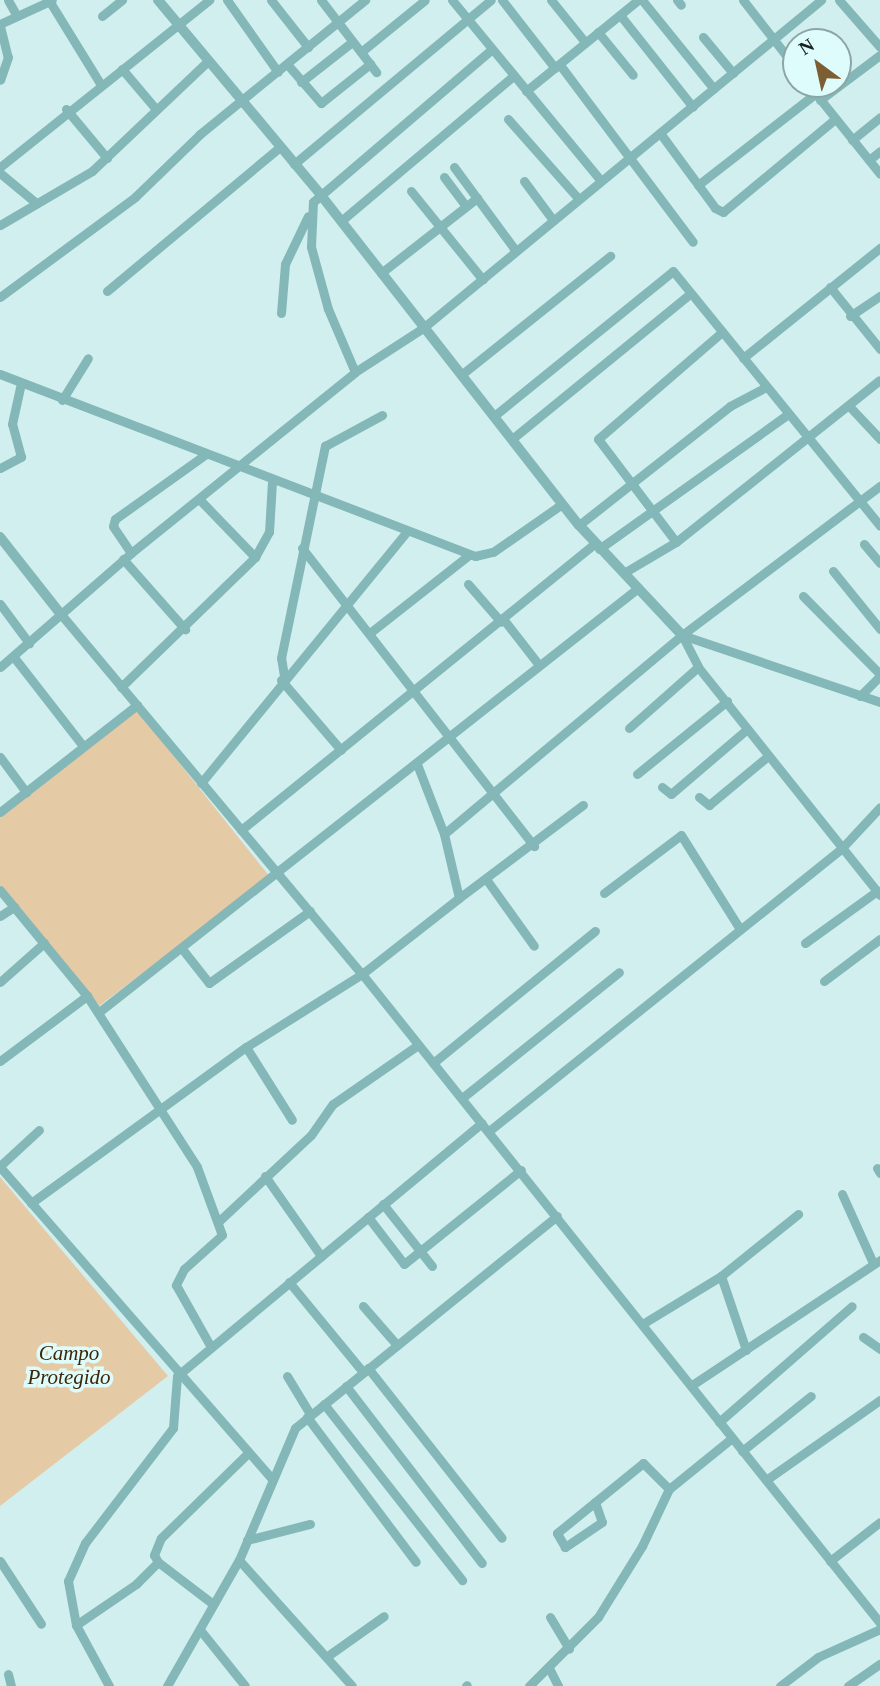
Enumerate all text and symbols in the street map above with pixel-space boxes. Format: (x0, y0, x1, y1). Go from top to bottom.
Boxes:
north arrow (782, 28, 852, 98)
text: N (795, 34, 818, 59)
park label: Campo Protegido (27, 1340, 111, 1390)

